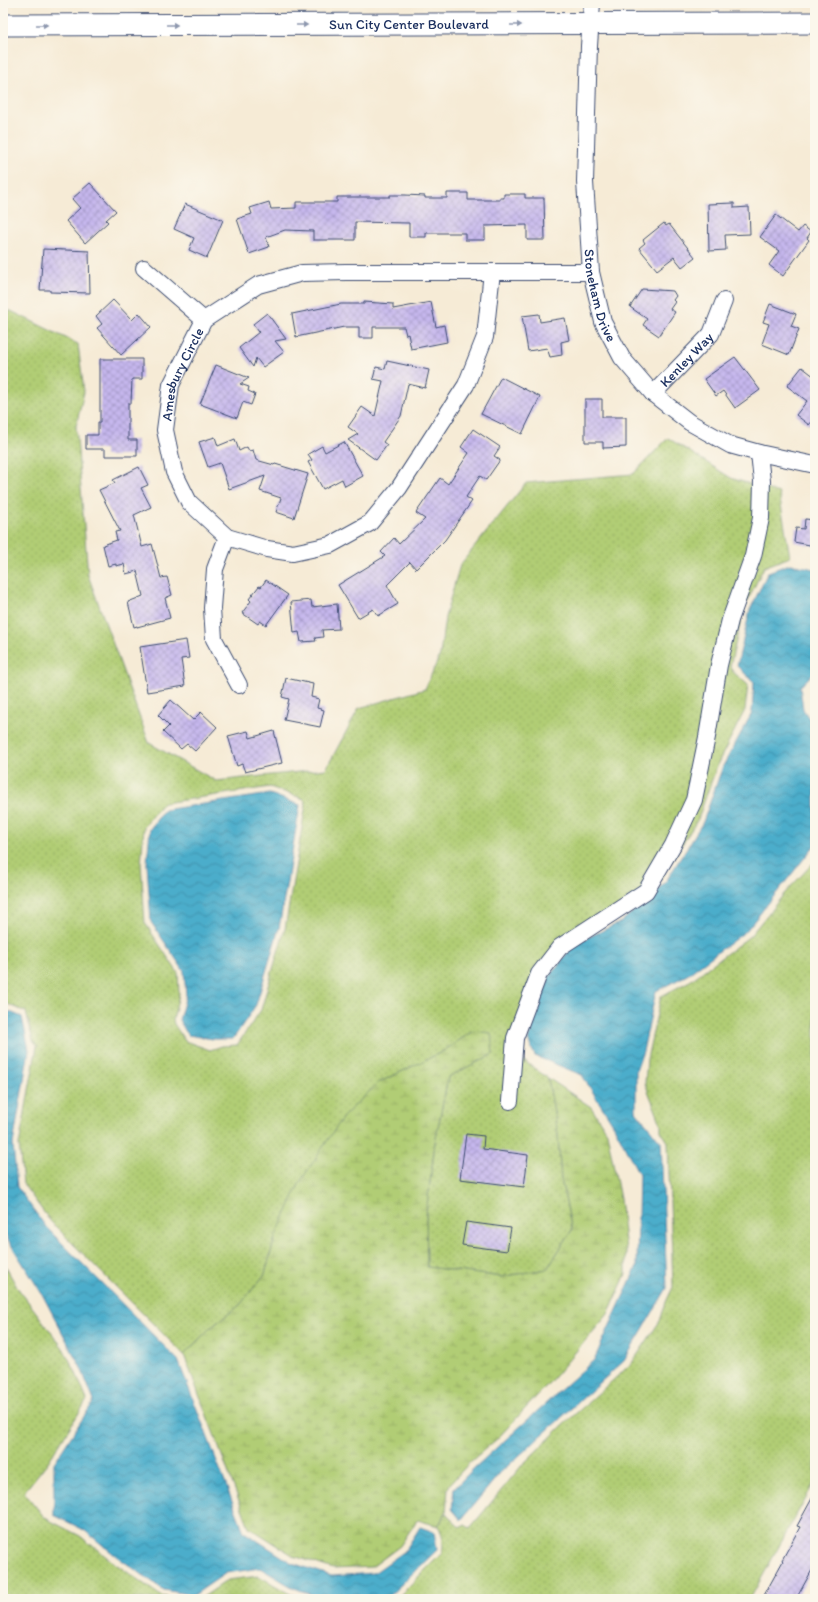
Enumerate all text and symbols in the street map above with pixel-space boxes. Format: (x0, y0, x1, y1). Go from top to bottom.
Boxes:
street label: Sun City Center Boulevard (329, 15, 489, 33)
one-way arrow (36, 22, 49, 28)
one-way arrow (166, 22, 179, 28)
one-way arrow (296, 22, 309, 28)
one-way arrow (510, 22, 523, 28)
street label: Stoneham Drive (581, 248, 620, 345)
street label: Amesbury Circle (158, 325, 207, 422)
street label: Kenley Way (656, 328, 717, 390)

